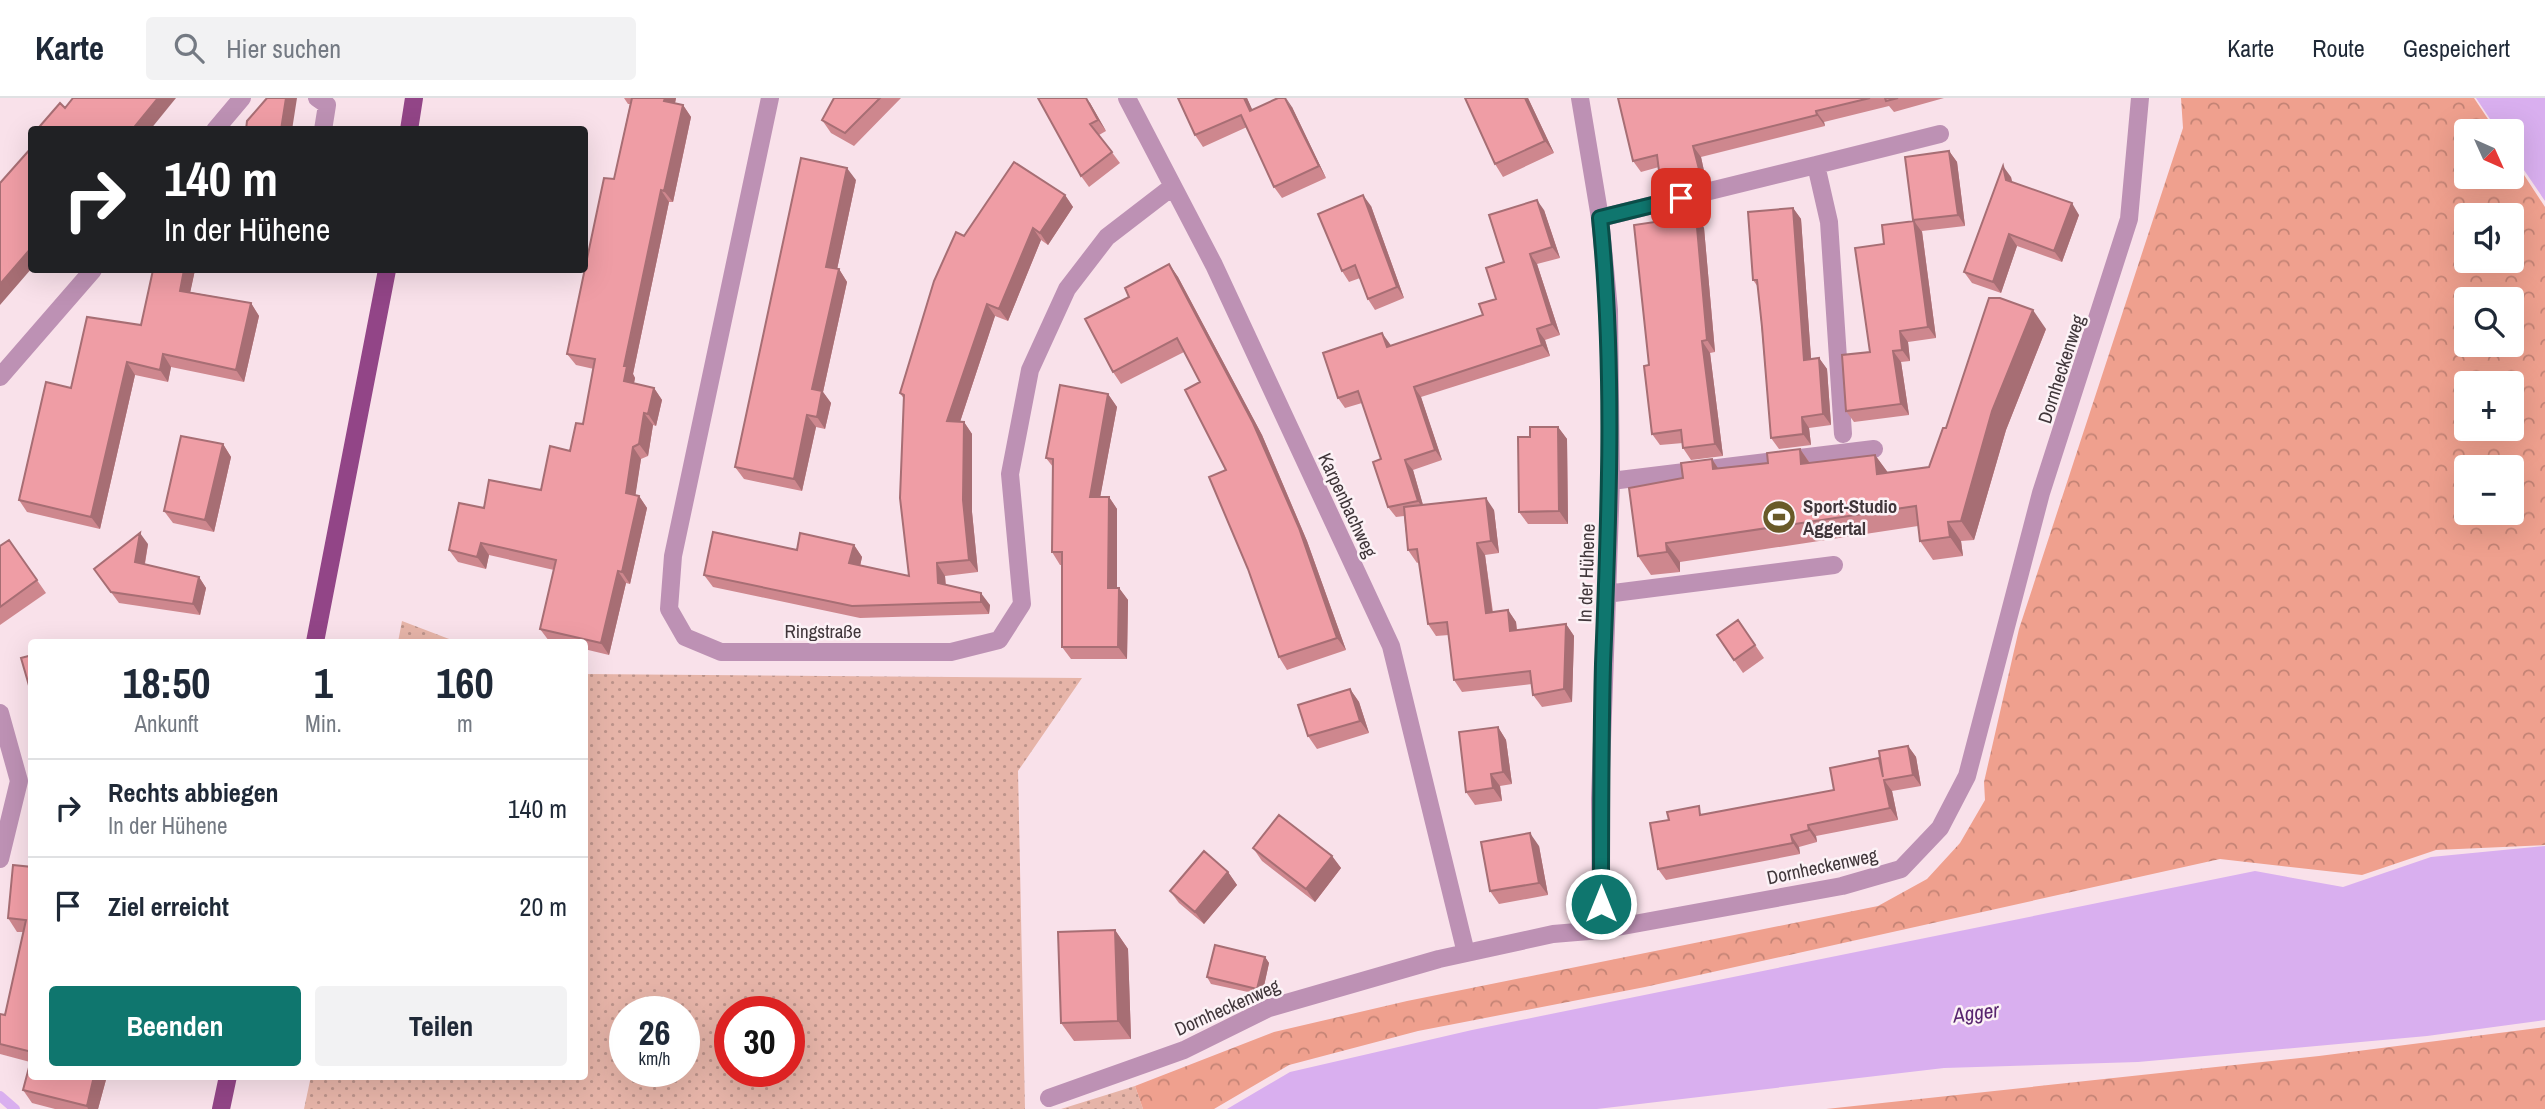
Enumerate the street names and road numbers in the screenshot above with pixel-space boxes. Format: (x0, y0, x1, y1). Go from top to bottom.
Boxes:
street label: Dornheckenweg (2031, 311, 2091, 427)
street label: Karpenbachweg (1312, 448, 1384, 562)
street label: In der Hühene (1571, 523, 1601, 623)
street label: Ringstraße (784, 618, 862, 644)
street label: Dornheckenweg (1764, 842, 1880, 890)
street label: Dornheckenweg (1170, 972, 1284, 1042)

